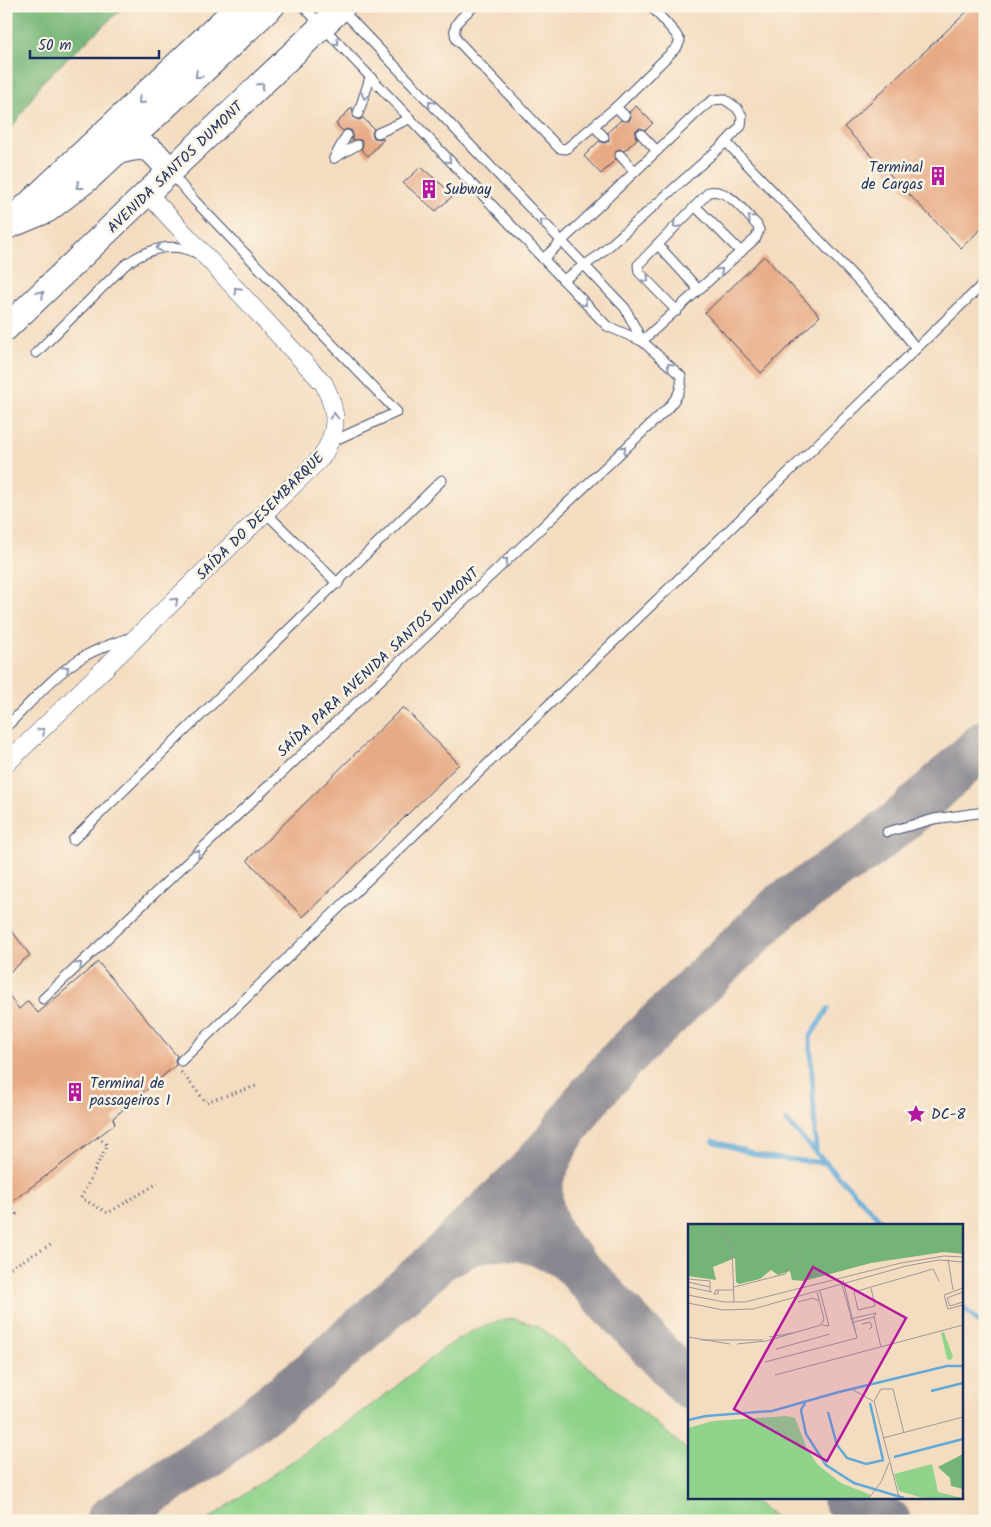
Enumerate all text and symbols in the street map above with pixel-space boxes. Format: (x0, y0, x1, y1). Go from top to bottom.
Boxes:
scale bar (30, 28, 159, 60)
text: 50 m (38, 34, 72, 58)
one-way arrow (330, 36, 339, 45)
one-way arrow (195, 69, 204, 78)
one-way arrow (255, 83, 264, 92)
one-way arrow (360, 91, 370, 100)
street label: AVENIDA SANTOS DUMONT (102, 95, 251, 239)
one-way arrow (138, 95, 147, 104)
one-way arrow (428, 101, 437, 110)
one-way arrow (442, 154, 451, 163)
place label: Terminal de Cargas (861, 156, 924, 197)
building icon: Terminal de Cargas (927, 165, 949, 187)
building icon: Subway (418, 178, 440, 200)
place label: Subway (444, 178, 492, 202)
one-way arrow (76, 180, 85, 188)
one-way arrow (747, 215, 756, 224)
one-way arrow (540, 219, 549, 228)
one-way arrow (673, 219, 682, 228)
one-way arrow (155, 243, 164, 253)
one-way arrow (715, 268, 724, 277)
one-way arrow (640, 274, 649, 283)
one-way arrow (234, 287, 243, 296)
one-way arrow (36, 291, 45, 300)
one-way arrow (578, 297, 587, 306)
one-way arrow (667, 362, 676, 371)
one-way arrow (329, 412, 340, 420)
street label: SAÍDA DO DESEMBARQUE (191, 446, 331, 586)
one-way arrow (618, 446, 627, 455)
one-way arrow (499, 558, 508, 567)
street label: SAÍDA PARA AVENIDA SANTOS DUMONT (272, 561, 487, 763)
one-way arrow (169, 598, 178, 607)
one-way arrow (61, 666, 70, 675)
one-way arrow (36, 728, 45, 737)
one-way arrow (191, 850, 200, 859)
one-way arrow (73, 962, 82, 971)
place label: Terminal de passageiros 1 (89, 1072, 171, 1113)
building icon: Terminal de passageiros 1 (64, 1081, 86, 1103)
place icon: DC-8 (905, 1103, 927, 1125)
place label: DC-8 (931, 1103, 967, 1127)
inset map (688, 1224, 964, 1500)

